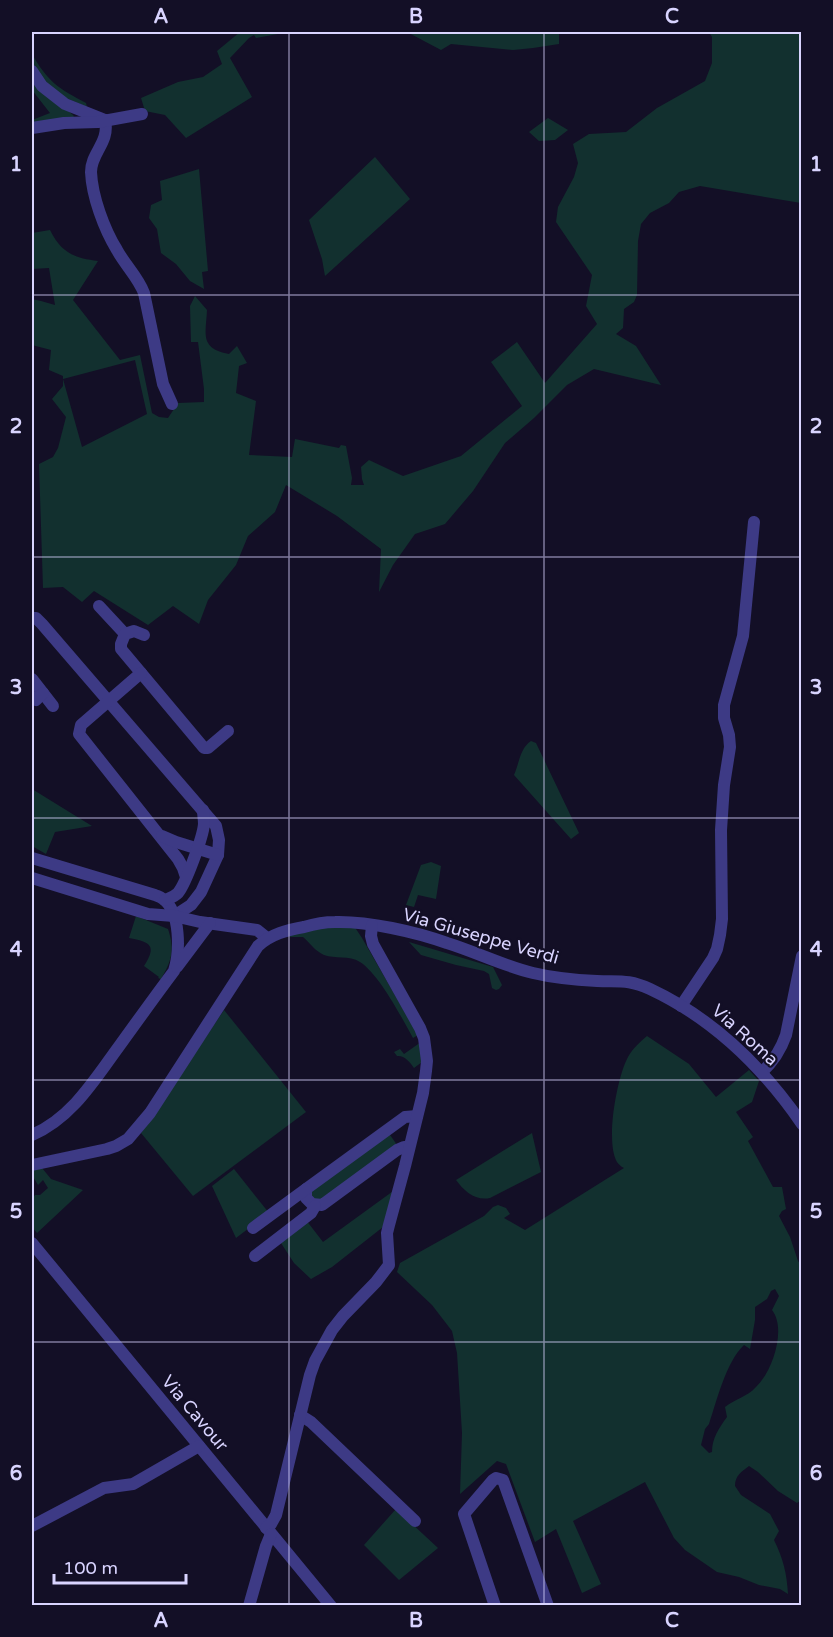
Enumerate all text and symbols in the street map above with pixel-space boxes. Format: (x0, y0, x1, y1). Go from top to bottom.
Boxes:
text: A (154, 5, 169, 29)
text: B (409, 5, 423, 29)
text: C (665, 5, 679, 29)
text: 1 (10, 153, 22, 177)
text: 1 (810, 153, 822, 177)
text: 2 (10, 415, 22, 439)
text: 2 (810, 415, 822, 439)
text: 3 (10, 676, 22, 700)
text: 3 (810, 676, 822, 700)
street label: Via Giuseppe Verdi (400, 903, 562, 969)
text: 4 (10, 938, 23, 962)
text: 4 (810, 938, 823, 962)
street label: Via Roma (707, 999, 783, 1071)
text: 5 (10, 1200, 22, 1224)
text: 5 (810, 1200, 822, 1224)
street label: Via Cavour (157, 1371, 233, 1455)
text: 6 (10, 1462, 22, 1486)
text: 6 (810, 1462, 822, 1486)
scale bar (54, 1547, 186, 1585)
text: 100 m (63, 1557, 118, 1579)
text: A (154, 1609, 169, 1633)
text: B (409, 1609, 423, 1633)
text: C (665, 1609, 679, 1633)

